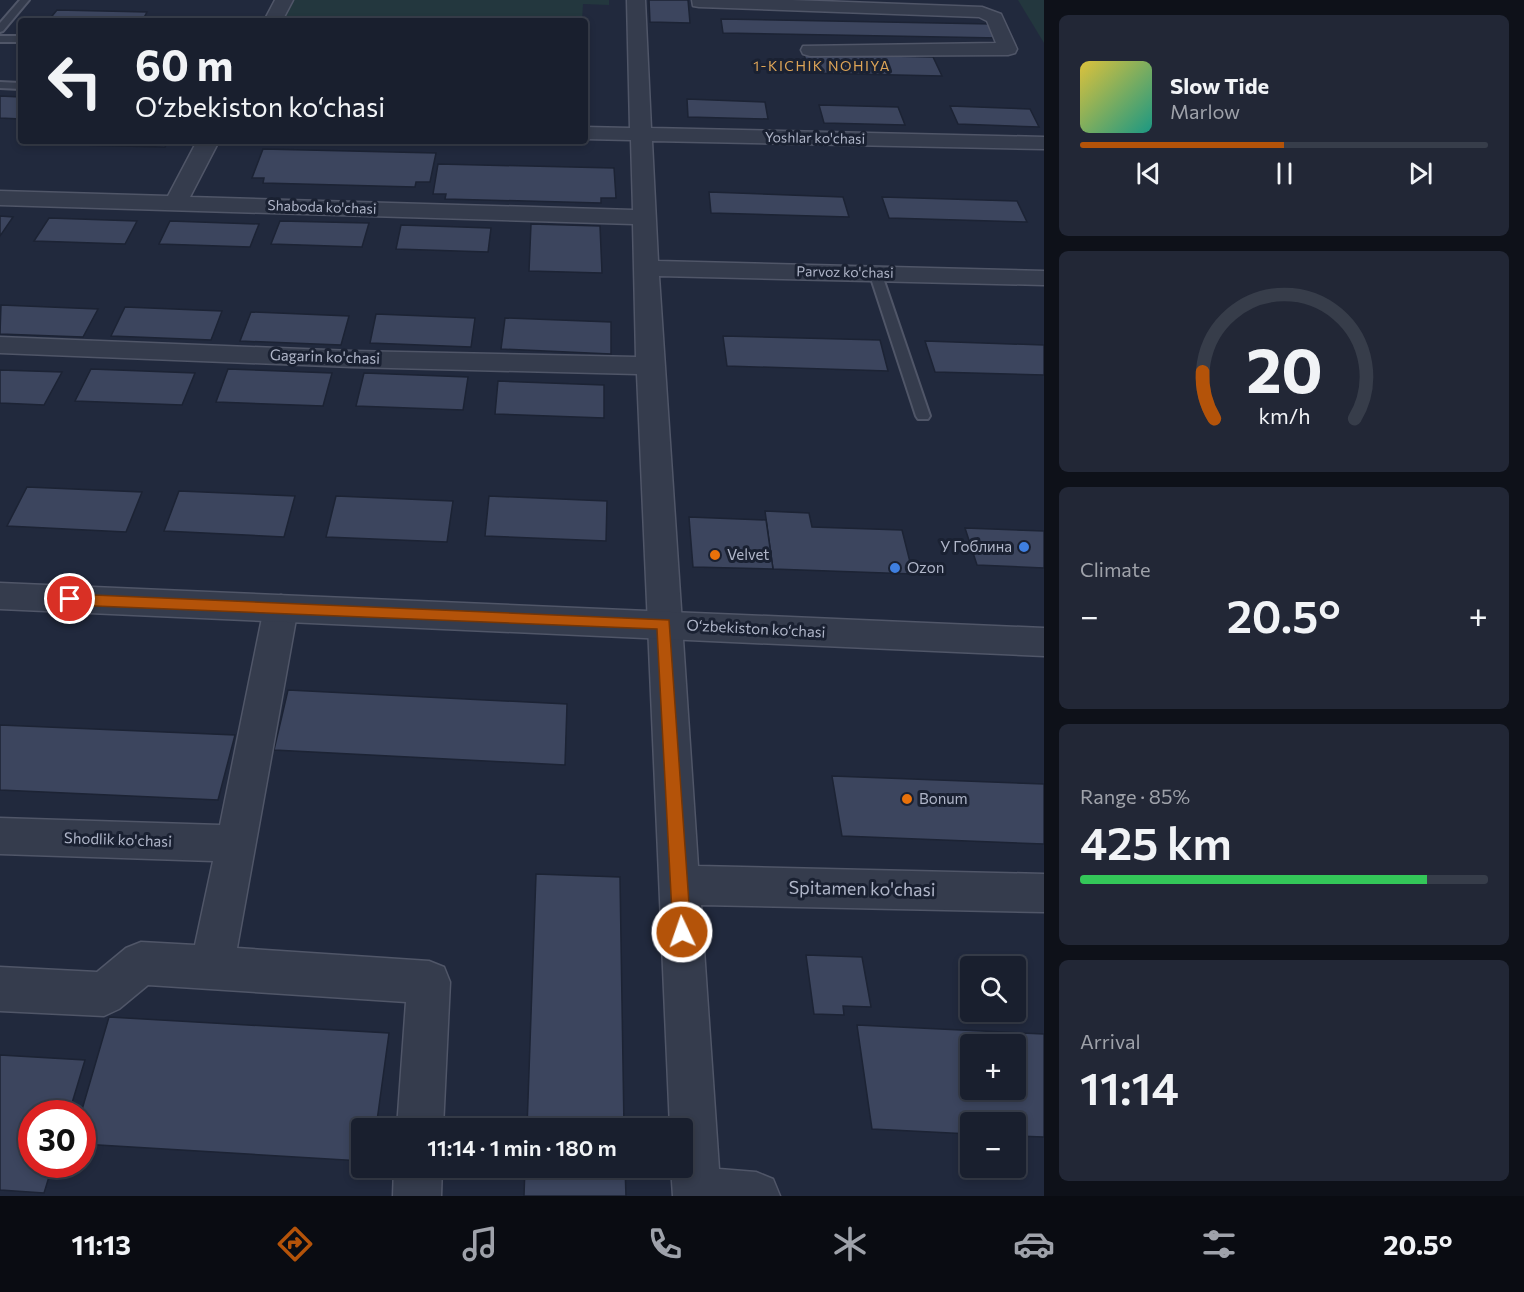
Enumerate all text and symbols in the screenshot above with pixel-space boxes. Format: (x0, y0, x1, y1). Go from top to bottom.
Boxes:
text: 60 m (135, 38, 234, 90)
icon: left (36, 42, 114, 120)
district label: 1-KICHIK NOHIYA (753, 57, 891, 74)
text: Slow Tide (1170, 72, 1269, 99)
text: O‘zbekiston ko‘chasi (135, 90, 385, 123)
text: Marlow (1170, 99, 1240, 123)
street label: Yoshlar ko'chasi (765, 128, 865, 147)
icon: previous (1132, 157, 1165, 190)
icon: pause (1268, 157, 1301, 190)
icon: next (1404, 157, 1437, 190)
street label: Shaboda ko'chasi (267, 196, 377, 217)
street label: Parvoz ko'chasi (796, 262, 894, 281)
text: 20 (1246, 330, 1322, 406)
street label: Gagarin ko'chasi (270, 345, 380, 367)
text: km/h (1258, 402, 1310, 428)
place label: У Гоблина (940, 537, 1012, 555)
marker: У Гоблина (1017, 540, 1031, 554)
place label: Velvet (727, 545, 769, 563)
marker: Velvet (708, 548, 722, 562)
text: Climate (1080, 557, 1150, 581)
place label: Ozon (907, 558, 944, 576)
marker: Ozon (888, 561, 902, 575)
pin (44, 573, 95, 624)
icon: arrive (53, 582, 86, 615)
text: 20.5° (1227, 587, 1341, 642)
text: − (1080, 594, 1099, 635)
text: + (1469, 594, 1488, 635)
street label: O‘zbekiston ko‘chasi (686, 615, 826, 641)
text: Range · 85% (1080, 784, 1190, 808)
place label: Bonum (919, 789, 968, 807)
marker: Bonum (900, 792, 914, 806)
text: 425 km (1080, 814, 1232, 869)
street label: Shodlik ko'chasi (64, 828, 172, 850)
street label: Spitamen ko'chasi (788, 876, 936, 900)
position arrow (650, 900, 714, 964)
map controls (960, 956, 1026, 1178)
button: search (960, 956, 1026, 1022)
text: Arrival (1080, 1029, 1141, 1053)
button: + (960, 1034, 1026, 1100)
text: 11:14 (1080, 1059, 1179, 1114)
speed limit sign: 30 (18, 1100, 96, 1178)
button: − (960, 1112, 1026, 1178)
text: 11:14 · 1 min · 180 m (427, 1134, 617, 1161)
icon: directions (274, 1223, 316, 1265)
icon: music (459, 1223, 501, 1265)
icon: phone (644, 1223, 686, 1265)
icon: climate (829, 1223, 871, 1265)
icon: car (1013, 1223, 1055, 1265)
icon: filters (1198, 1223, 1240, 1265)
text: 11:13 (71, 1228, 131, 1261)
text: 20.5° (1383, 1228, 1453, 1261)

